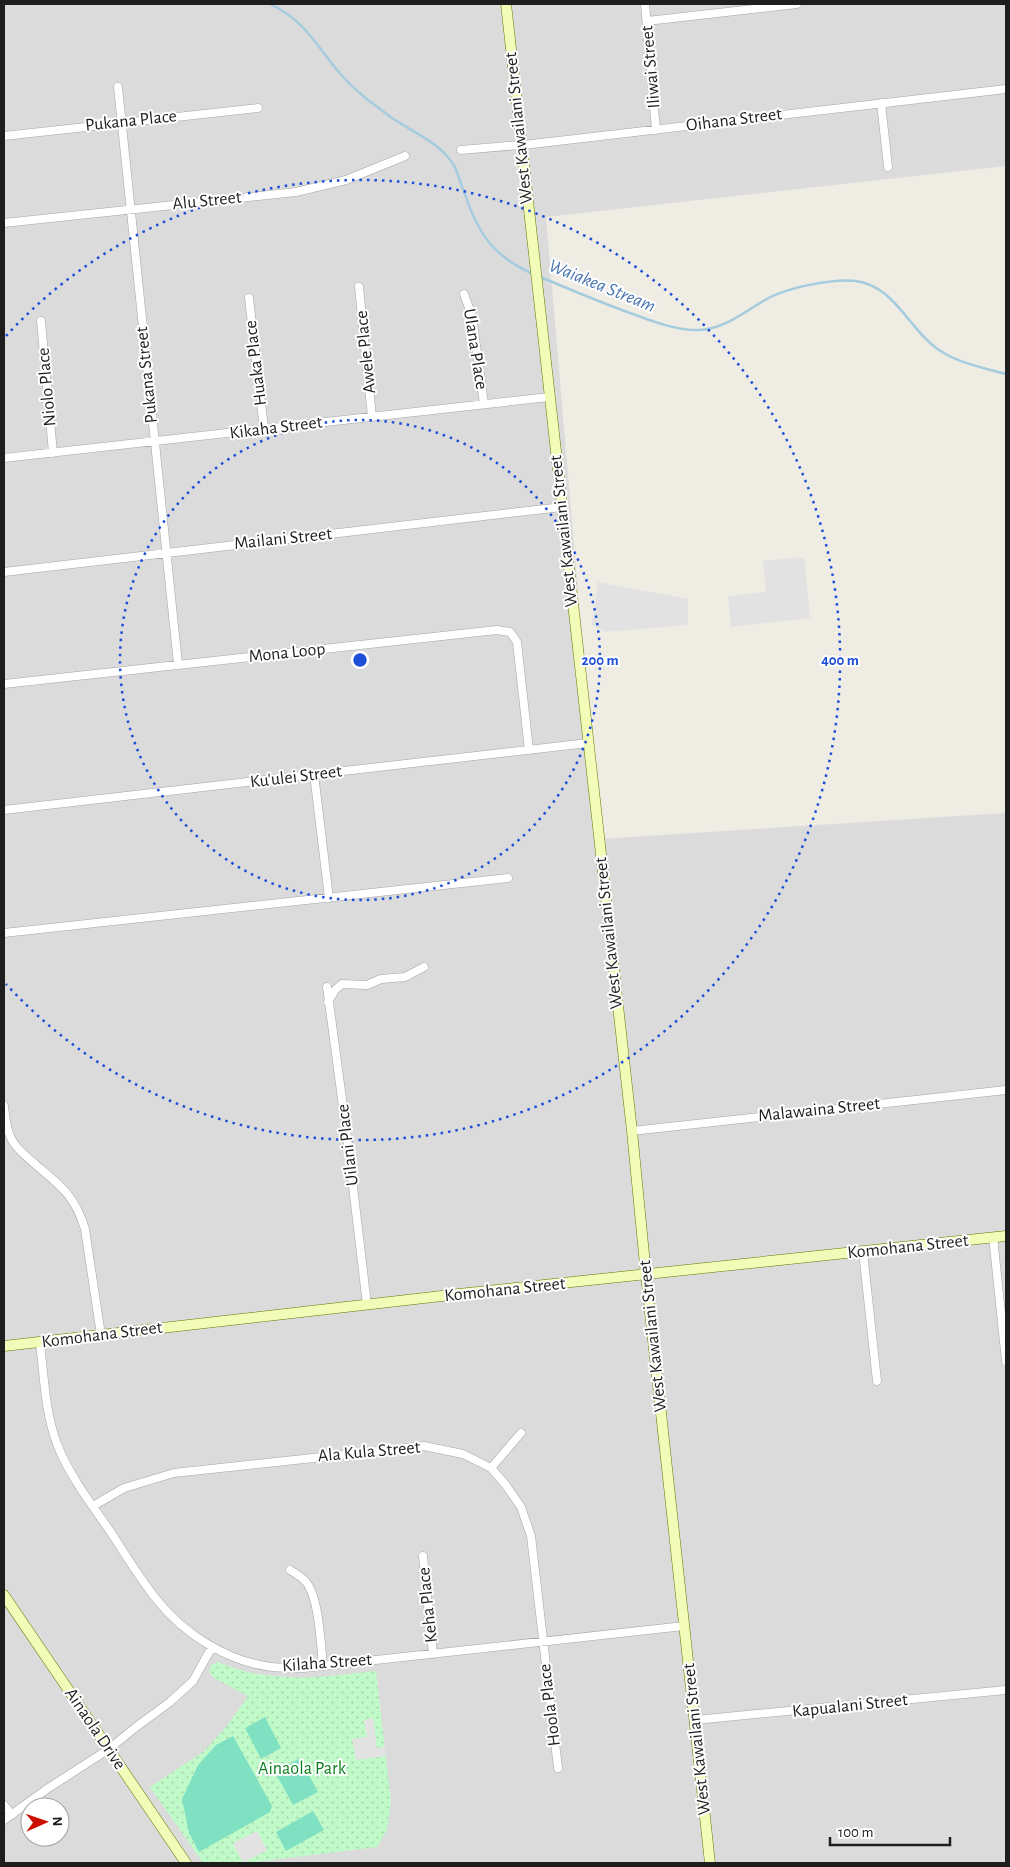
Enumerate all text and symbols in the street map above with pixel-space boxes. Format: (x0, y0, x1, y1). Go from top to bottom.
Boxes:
street label: Iliwai Street (638, 24, 664, 109)
street label: West Kawailani Street (502, 51, 536, 205)
street label: Oihana Street (685, 105, 783, 135)
street label: Pukana Place (84, 107, 178, 135)
street label: Alu Street (172, 188, 243, 214)
water label: Waiakea Stream (546, 256, 658, 316)
street label: Ulana Place (460, 307, 490, 391)
street label: Awele Place (353, 310, 379, 394)
street label: Huaka Place (242, 319, 270, 407)
street label: Pukana Street (133, 325, 161, 424)
street label: Niolo Place (35, 347, 59, 427)
street label: Kikaha Street (229, 413, 324, 443)
street label: West Kawailani Street (547, 454, 581, 608)
street label: Mailani Street (233, 525, 333, 553)
street label: Mona Loop (248, 640, 326, 666)
centre of rings (351, 651, 369, 669)
text: 200 m (581, 653, 619, 668)
text: 400 m (821, 653, 859, 668)
street label: Ku'ulei Street (249, 762, 343, 792)
street label: West Kawailani Street (592, 856, 626, 1010)
street label: Malawaina Street (757, 1095, 881, 1125)
street label: Uilani Place (334, 1103, 362, 1187)
street label: Komohana Street (847, 1232, 970, 1262)
street label: West Kawailani Street (636, 1259, 670, 1413)
street label: Komohana Street (444, 1275, 567, 1305)
street label: Komohana Street (40, 1319, 164, 1351)
street label: Ala Kula Street (317, 1439, 421, 1465)
street label: Keha Place (415, 1566, 441, 1644)
street label: Kilaha Street (281, 1651, 373, 1675)
street label: West Kawailani Street (680, 1662, 714, 1816)
street label: Hoola Place (536, 1663, 564, 1747)
street label: Ainaola Drive (61, 1685, 129, 1773)
street label: Kapualani Street (791, 1691, 909, 1721)
park label: Ainaola Park (258, 1760, 347, 1778)
north arrow (20, 1797, 70, 1847)
scale bar (830, 1814, 950, 1846)
text: N (50, 1816, 64, 1827)
text: 100 m (838, 1825, 873, 1840)

